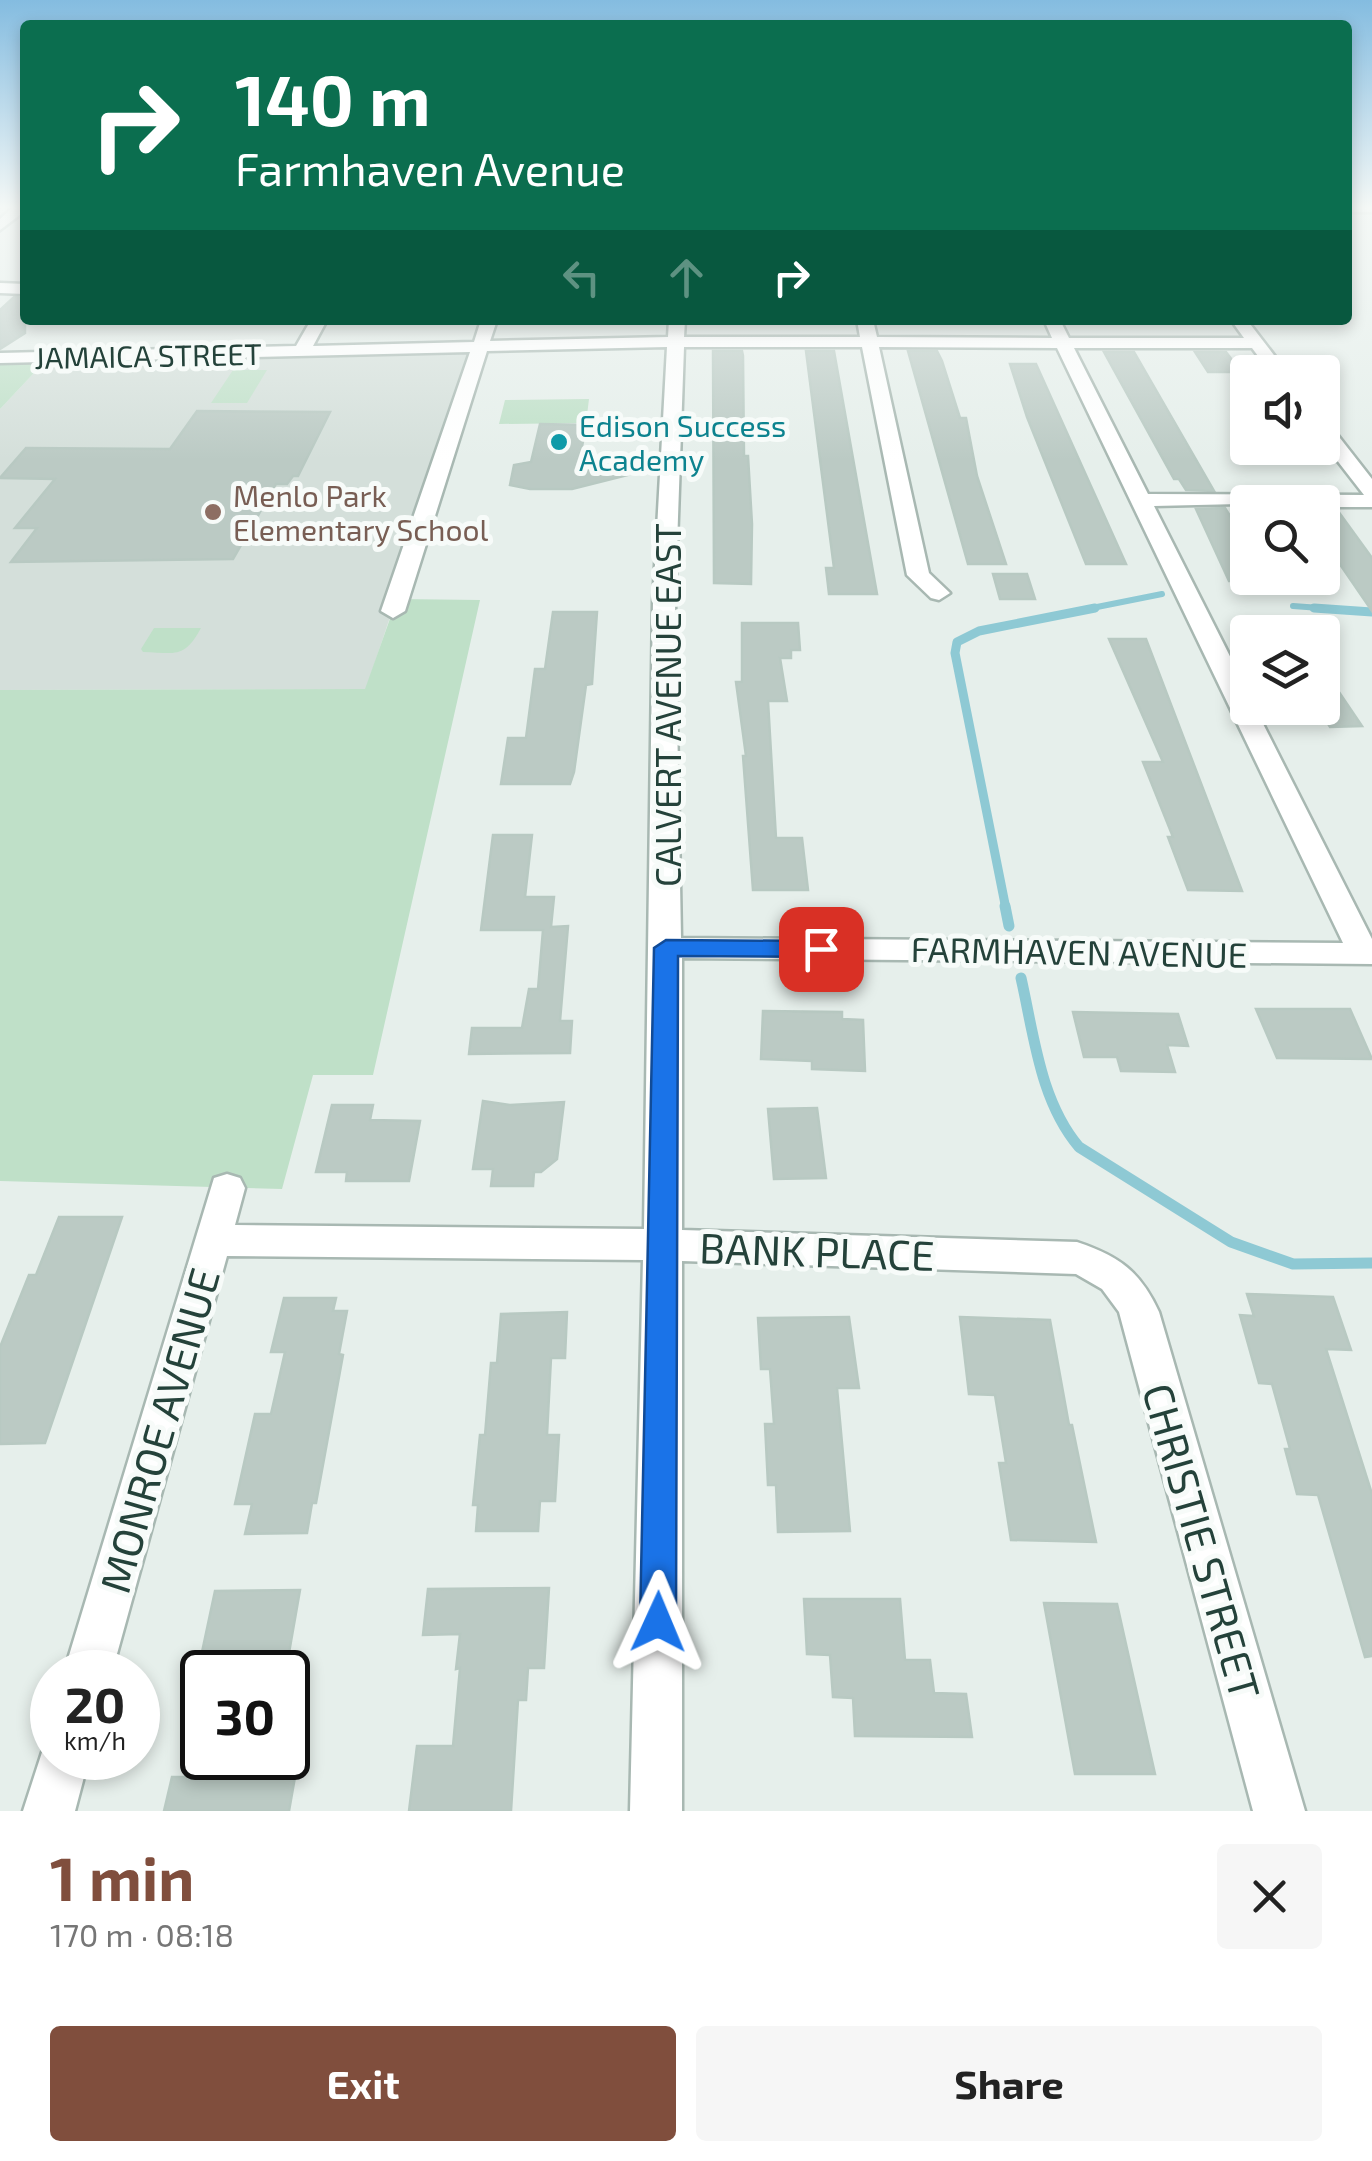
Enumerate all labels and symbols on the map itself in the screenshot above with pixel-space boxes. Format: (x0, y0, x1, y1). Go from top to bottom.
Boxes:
street label: JAMAICA STREET (34, 335, 262, 375)
place label: Edison Success Academy (579, 407, 786, 477)
marker: Edison Success Academy (548, 431, 570, 453)
place label: Menlo Park Elementary School (233, 477, 488, 547)
marker: Menlo Park Elementary School (202, 501, 224, 523)
street label: CALVERT AVENUE EAST (646, 523, 688, 887)
pin (779, 907, 864, 992)
street label: FARMHAVEN AVENUE (910, 927, 1248, 975)
street label: BANK PLACE (699, 1221, 935, 1279)
street label: MONROE AVENUE (88, 1262, 228, 1598)
street label: CHRISTIE STREET (1134, 1377, 1272, 1705)
position arrow (606, 1570, 710, 1674)
speed limit sign: 30 (180, 1650, 310, 1780)

